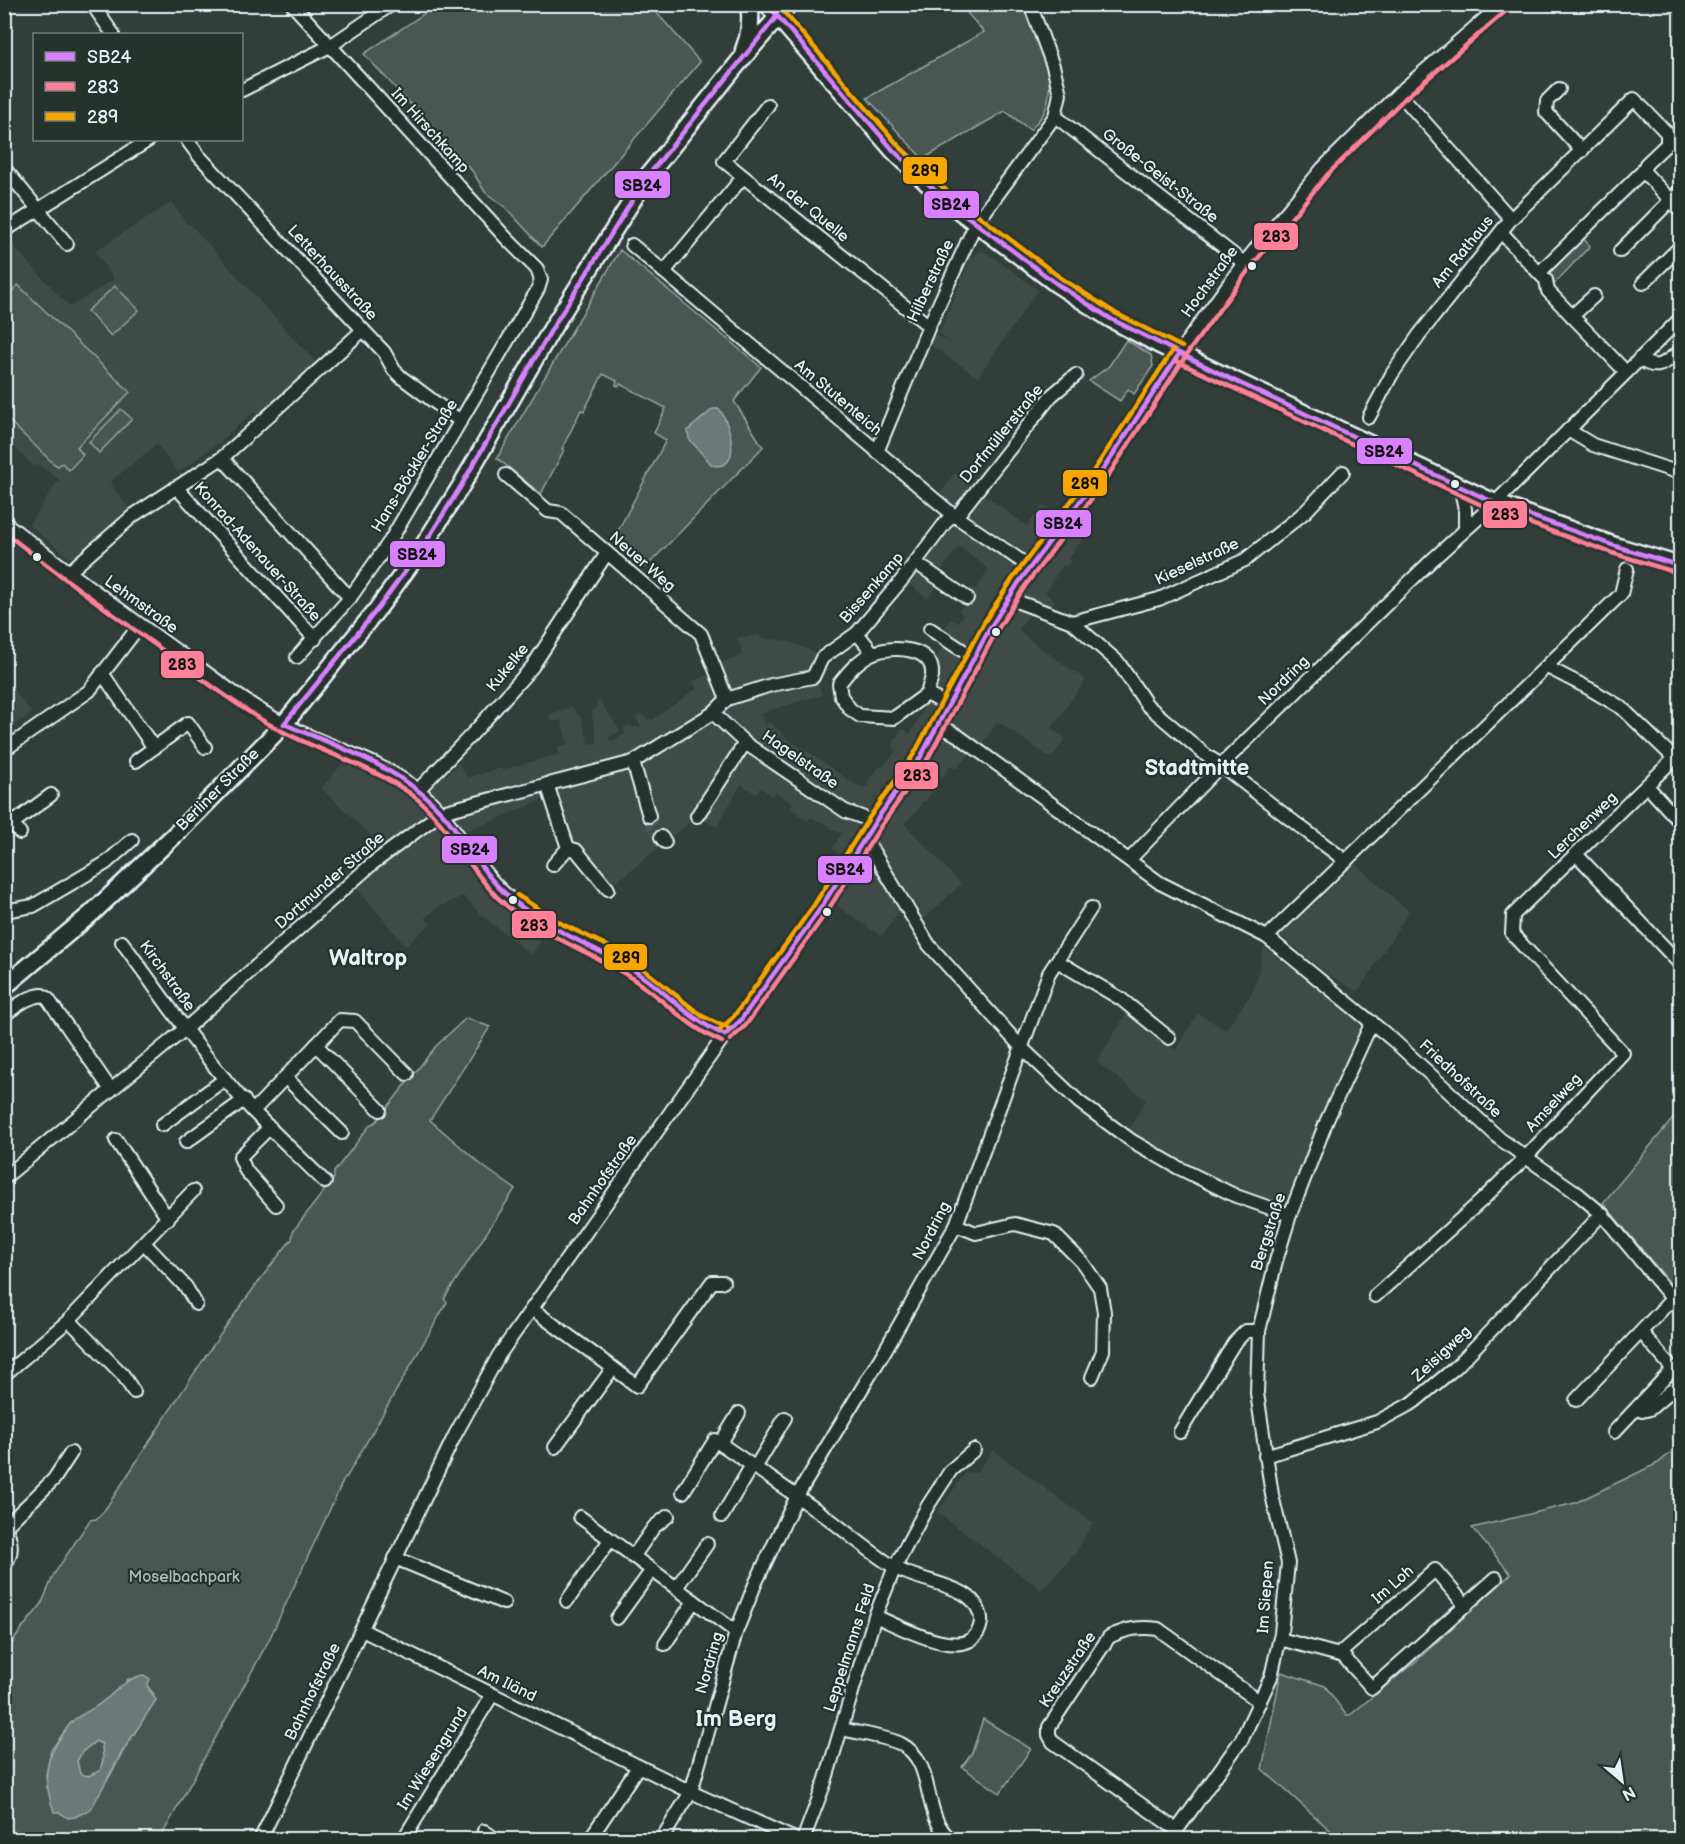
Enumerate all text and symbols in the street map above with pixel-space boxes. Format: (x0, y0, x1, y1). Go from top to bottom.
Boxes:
legend (33, 33, 243, 141)
text: SB24 (87, 47, 132, 68)
text: 283 (87, 77, 119, 98)
street label: Im Hirschkamp (387, 84, 473, 178)
text: 289 (87, 107, 119, 128)
street label: Große-Geist-Straße (1098, 125, 1222, 228)
line badge: 289 (902, 156, 948, 185)
text: 289 (911, 162, 939, 181)
street label: An der Quelle (763, 169, 853, 247)
line badge: SB24 (614, 170, 671, 199)
text: SB24 (622, 177, 662, 196)
line badge: SB24 (923, 190, 980, 219)
text: SB24 (931, 196, 971, 215)
street label: Am Rathaus (1428, 212, 1498, 292)
street label: Letterhausstraße (283, 221, 381, 325)
line badge: 283 (1253, 222, 1299, 251)
text: 283 (1262, 228, 1290, 247)
street label: Hilberstraße (904, 236, 959, 325)
street label: Hochstraße (1178, 242, 1243, 322)
unlabelled marker (1246, 260, 1258, 272)
street label: Am Stutenteich (790, 356, 886, 440)
street label: Dorfmüllerstraße (956, 380, 1048, 487)
street label: Hans-Böckler-Straße (368, 396, 462, 536)
line badge: SB24 (1356, 437, 1413, 465)
text: SB24 (1364, 443, 1404, 462)
line badge: 289 (1062, 469, 1108, 497)
text: 289 (1071, 475, 1099, 494)
street label: Konrad-Adenauer-Straße (189, 478, 325, 626)
unlabelled marker (1449, 478, 1461, 490)
line badge: 283 (1482, 500, 1528, 529)
text: 283 (1491, 506, 1519, 525)
line badge: SB24 (1035, 509, 1092, 538)
text: SB24 (1043, 515, 1083, 534)
street label: Neuer Weg (605, 528, 679, 596)
street label: Kieselstraße (1152, 534, 1242, 590)
line badge: SB24 (389, 540, 446, 568)
text: SB24 (397, 546, 437, 565)
street label: Bissenkamp (836, 548, 908, 628)
unlabelled marker (31, 551, 43, 563)
street label: Lehmstraße (101, 572, 182, 638)
unlabelled marker (990, 626, 1002, 638)
street label: Kukelke (483, 640, 534, 696)
line badge: 283 (160, 650, 205, 679)
street label: Nordring (1255, 652, 1313, 710)
text: 283 (168, 656, 196, 675)
street label: Hagelstraße (758, 727, 842, 794)
street label: Berliner Straße (173, 744, 264, 835)
district label: Stadtmitte (1145, 755, 1249, 782)
line badge: 283 (894, 761, 939, 790)
text: 283 (903, 767, 931, 786)
street label: Lerchenweg (1544, 788, 1622, 864)
street label: Dortmunder Straße (272, 828, 389, 934)
line badge: SB24 (441, 835, 498, 864)
text: SB24 (450, 841, 490, 860)
line badge: SB24 (817, 855, 873, 884)
text: SB24 (825, 861, 865, 880)
unlabelled marker (507, 894, 519, 906)
unlabelled marker (821, 906, 833, 918)
line badge: 283 (511, 910, 557, 939)
text: 283 (520, 917, 548, 936)
street label: Kirchstraße (135, 937, 199, 1015)
line badge: 289 (603, 943, 648, 971)
district label: Waltrop (329, 945, 407, 972)
text: 289 (612, 949, 640, 968)
street label: Friedhofstraße (1415, 1036, 1506, 1122)
street label: Amselweg (1522, 1070, 1586, 1136)
street label: Bahnhofstraße (565, 1131, 641, 1229)
street label: Bergstraße (1247, 1190, 1291, 1273)
street label: Nordring (909, 1198, 955, 1264)
street label: Zeisigweg (1408, 1322, 1475, 1387)
street label: Im Siepen (1254, 1560, 1278, 1634)
street label: Im Loh (1368, 1562, 1418, 1608)
park label: Moselbachpark (128, 1568, 240, 1587)
street label: Leppelmanns Feld (820, 1582, 880, 1714)
street label: Kreuzstraße (1036, 1628, 1101, 1712)
street label: Nordring (692, 1630, 728, 1696)
street label: Bahnhofstraße (281, 1640, 345, 1744)
street label: Am Iländ (475, 1662, 539, 1706)
street label: Im Wiesengrund (394, 1704, 472, 1814)
district label: Im Berg (695, 1706, 777, 1733)
north arrow (1592, 1751, 1652, 1811)
text: N (1619, 1782, 1638, 1804)

